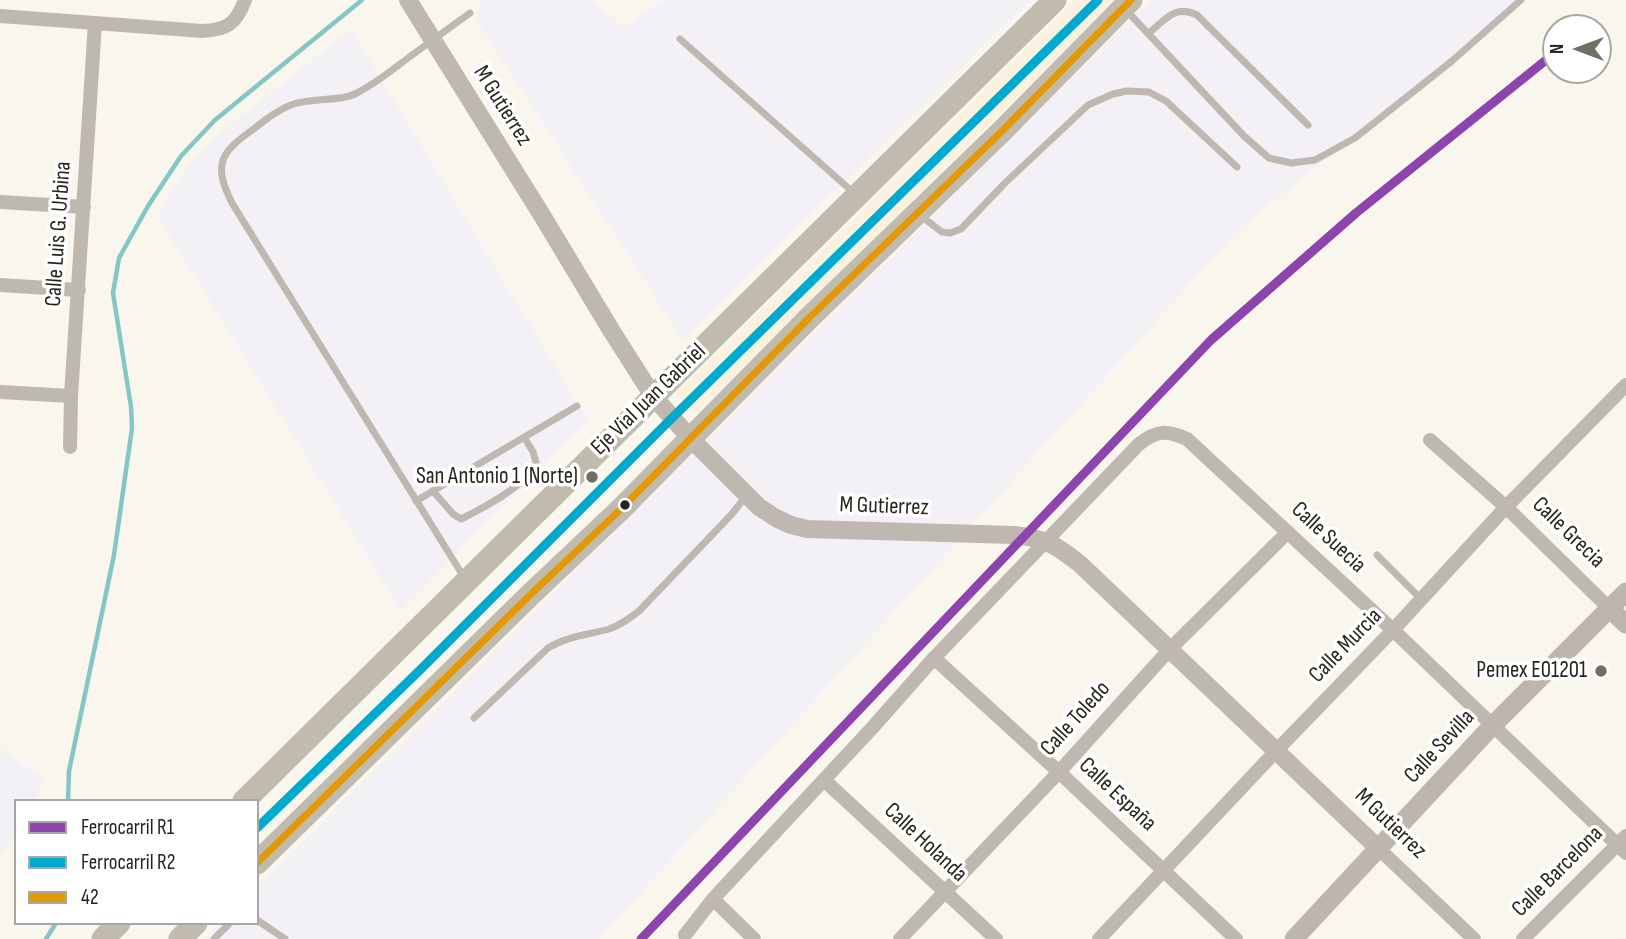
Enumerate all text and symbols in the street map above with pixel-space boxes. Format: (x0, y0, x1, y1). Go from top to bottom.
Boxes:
north arrow (1542, 14, 1612, 84)
text: N (1546, 44, 1569, 54)
street label: M Gutierrez (467, 61, 537, 151)
street label: Calle Luis G. Urbina (40, 161, 78, 307)
street label: Eje Vial Juan Gabriel (586, 338, 712, 462)
place label: San Antonio 1 (Norte) (416, 463, 578, 491)
marker: San Antonio 1 (Norte) (584, 469, 600, 485)
street label: M Gutierrez (839, 492, 929, 522)
street label: Calle Grecia (1526, 492, 1610, 574)
street label: Calle Suecia (1285, 496, 1371, 580)
unlabelled marker (618, 498, 632, 512)
street label: Calle Murcia (1304, 603, 1388, 689)
place label: Pemex E01201 (1476, 657, 1587, 685)
marker: Pemex E01201 (1593, 663, 1609, 679)
street label: Calle Toledo (1035, 676, 1117, 762)
street label: Calle Sevilla (1399, 704, 1481, 790)
street label: Calle España (1073, 752, 1161, 838)
street label: M Gutierrez (1348, 783, 1432, 865)
street label: Calle Holanda (878, 798, 972, 888)
legend (14, 799, 259, 925)
text: Ferrocarril R1 (81, 815, 174, 840)
street label: Calle Barcelona (1507, 821, 1609, 923)
text: Ferrocarril R2 (81, 850, 175, 875)
text: 42 (81, 885, 99, 910)

